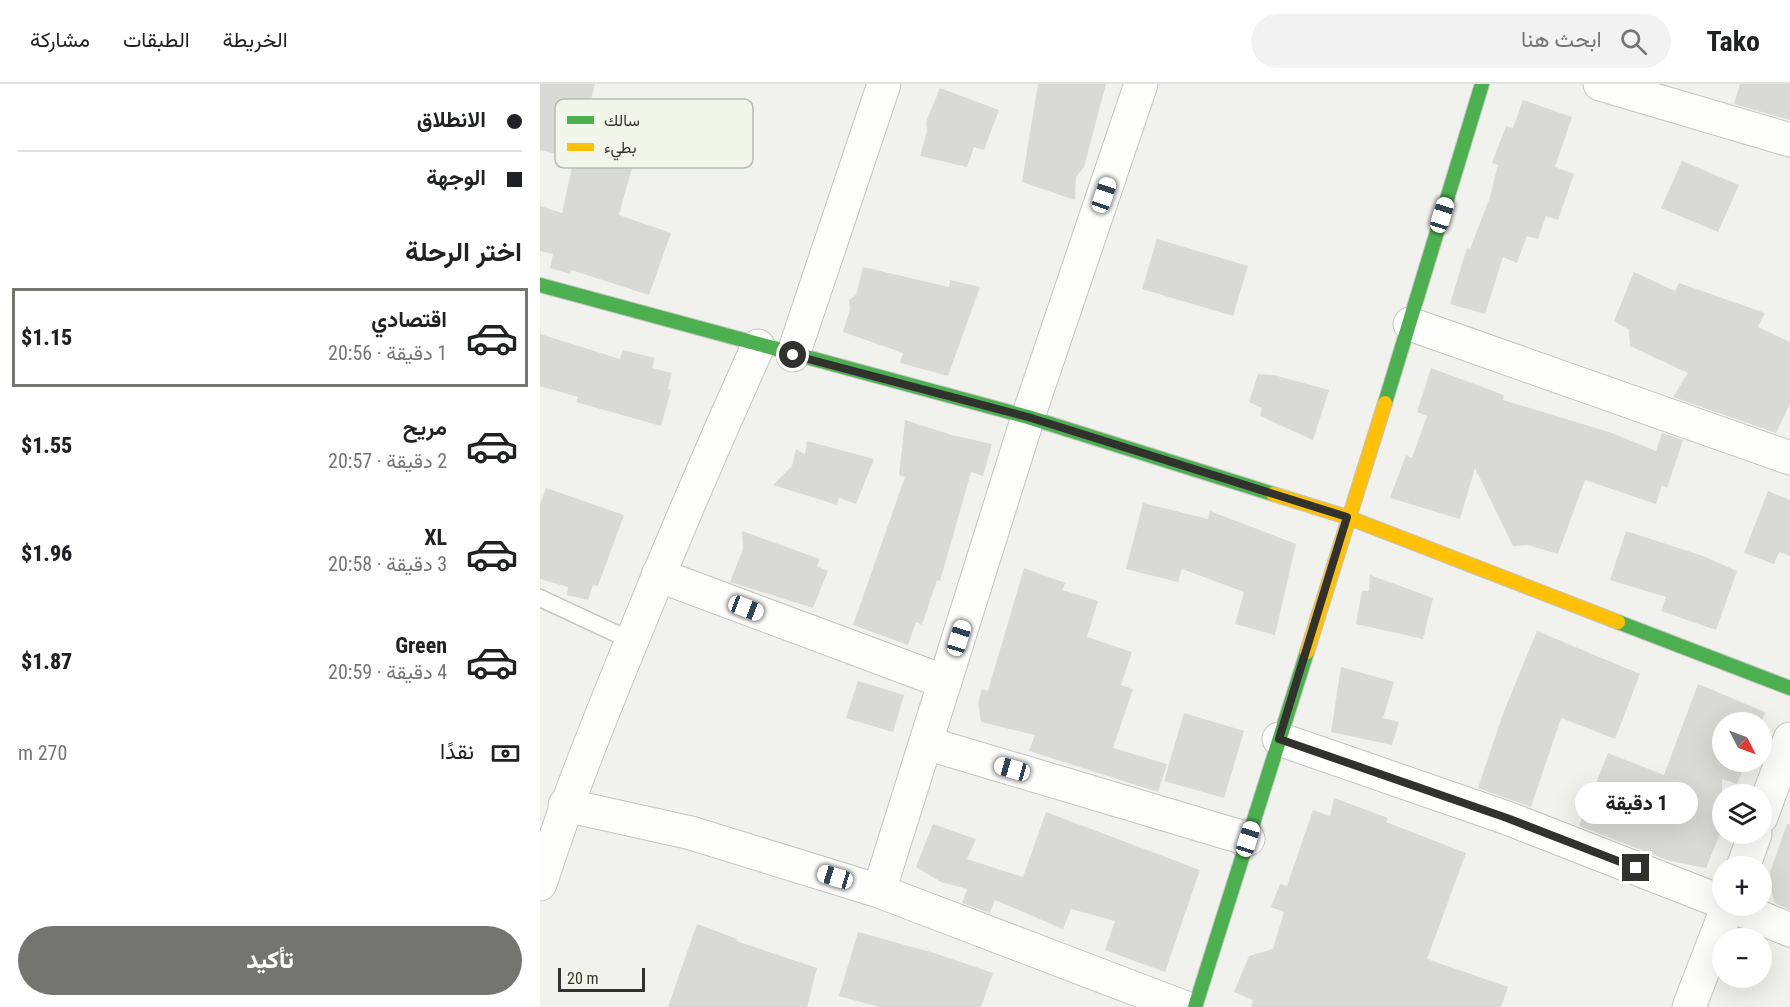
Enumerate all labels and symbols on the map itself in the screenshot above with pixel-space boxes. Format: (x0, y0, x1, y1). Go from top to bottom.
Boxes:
legend (555, 99, 753, 168)
text: سالك (604, 111, 640, 130)
text: بطيء (604, 138, 636, 161)
car (1090, 175, 1118, 215)
car (1428, 195, 1456, 235)
route start (779, 341, 806, 368)
car (726, 593, 766, 623)
car (945, 618, 973, 658)
north arrow (1712, 712, 1772, 772)
car (992, 755, 1032, 783)
callout: 1 دقيقة (1574, 781, 1698, 823)
car (1234, 819, 1262, 859)
route end (1622, 854, 1649, 881)
car (815, 863, 855, 891)
scale bar (558, 965, 645, 992)

